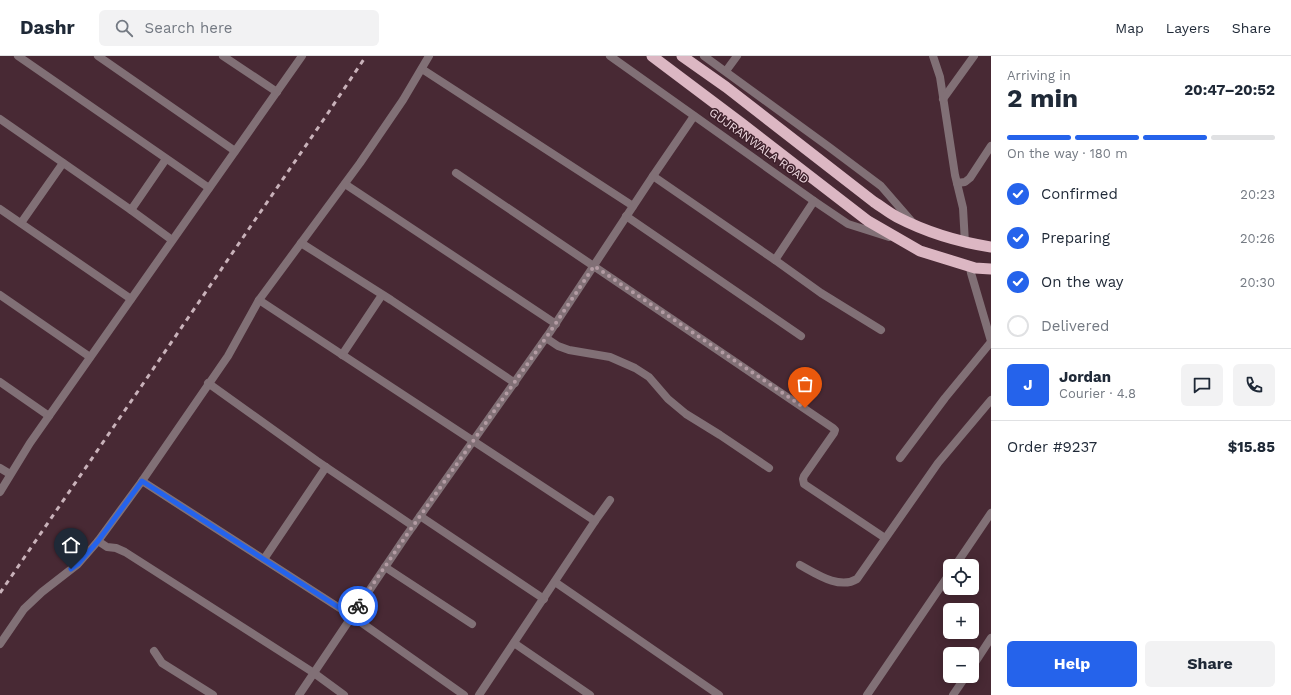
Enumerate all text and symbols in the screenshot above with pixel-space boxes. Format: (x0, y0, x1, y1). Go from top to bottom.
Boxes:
search box (99, 10, 379, 46)
text: Dashr (20, 16, 75, 39)
icon: search (113, 17, 135, 39)
text: Search here (145, 19, 233, 37)
text: Map (1115, 20, 1144, 36)
text: Layers (1166, 20, 1210, 36)
text: Share (1232, 20, 1271, 36)
text: Arriving in (1007, 68, 1071, 83)
text: 20:47–20:52 (1184, 81, 1275, 99)
text: 2 min (1007, 83, 1078, 113)
street label: GUJRANWALA ROAD (707, 105, 811, 187)
text: On the way · 180 m (1007, 146, 1128, 161)
icon: check (1007, 183, 1029, 205)
text: Confirmed (1041, 185, 1118, 203)
text: 20:23 (1240, 187, 1275, 202)
icon: check (1007, 227, 1029, 249)
text: Preparing (1041, 229, 1110, 247)
text: 20:26 (1240, 231, 1275, 246)
icon: check (1007, 271, 1029, 293)
text: On the way (1041, 273, 1123, 291)
text: 20:30 (1240, 275, 1275, 290)
text: Delivered (1041, 317, 1109, 335)
button: chat (1181, 364, 1223, 406)
button: phone (1233, 364, 1275, 406)
pin (788, 367, 822, 408)
text: Jordan (1059, 368, 1111, 386)
icon: bag (794, 373, 816, 395)
text: J (1023, 376, 1033, 394)
text: Courier · 4.8 (1059, 386, 1136, 401)
text: Order #9237 (1007, 438, 1097, 456)
text: $15.85 (1228, 438, 1275, 456)
pin (54, 528, 88, 569)
icon: home (60, 534, 82, 556)
map controls (943, 559, 979, 683)
button: locate (943, 559, 979, 595)
courier (338, 586, 378, 626)
icon: bike (347, 595, 369, 617)
button: + (943, 603, 979, 639)
button: Help (1007, 641, 1137, 687)
button: Share (1145, 641, 1275, 687)
button: − (943, 647, 979, 683)

